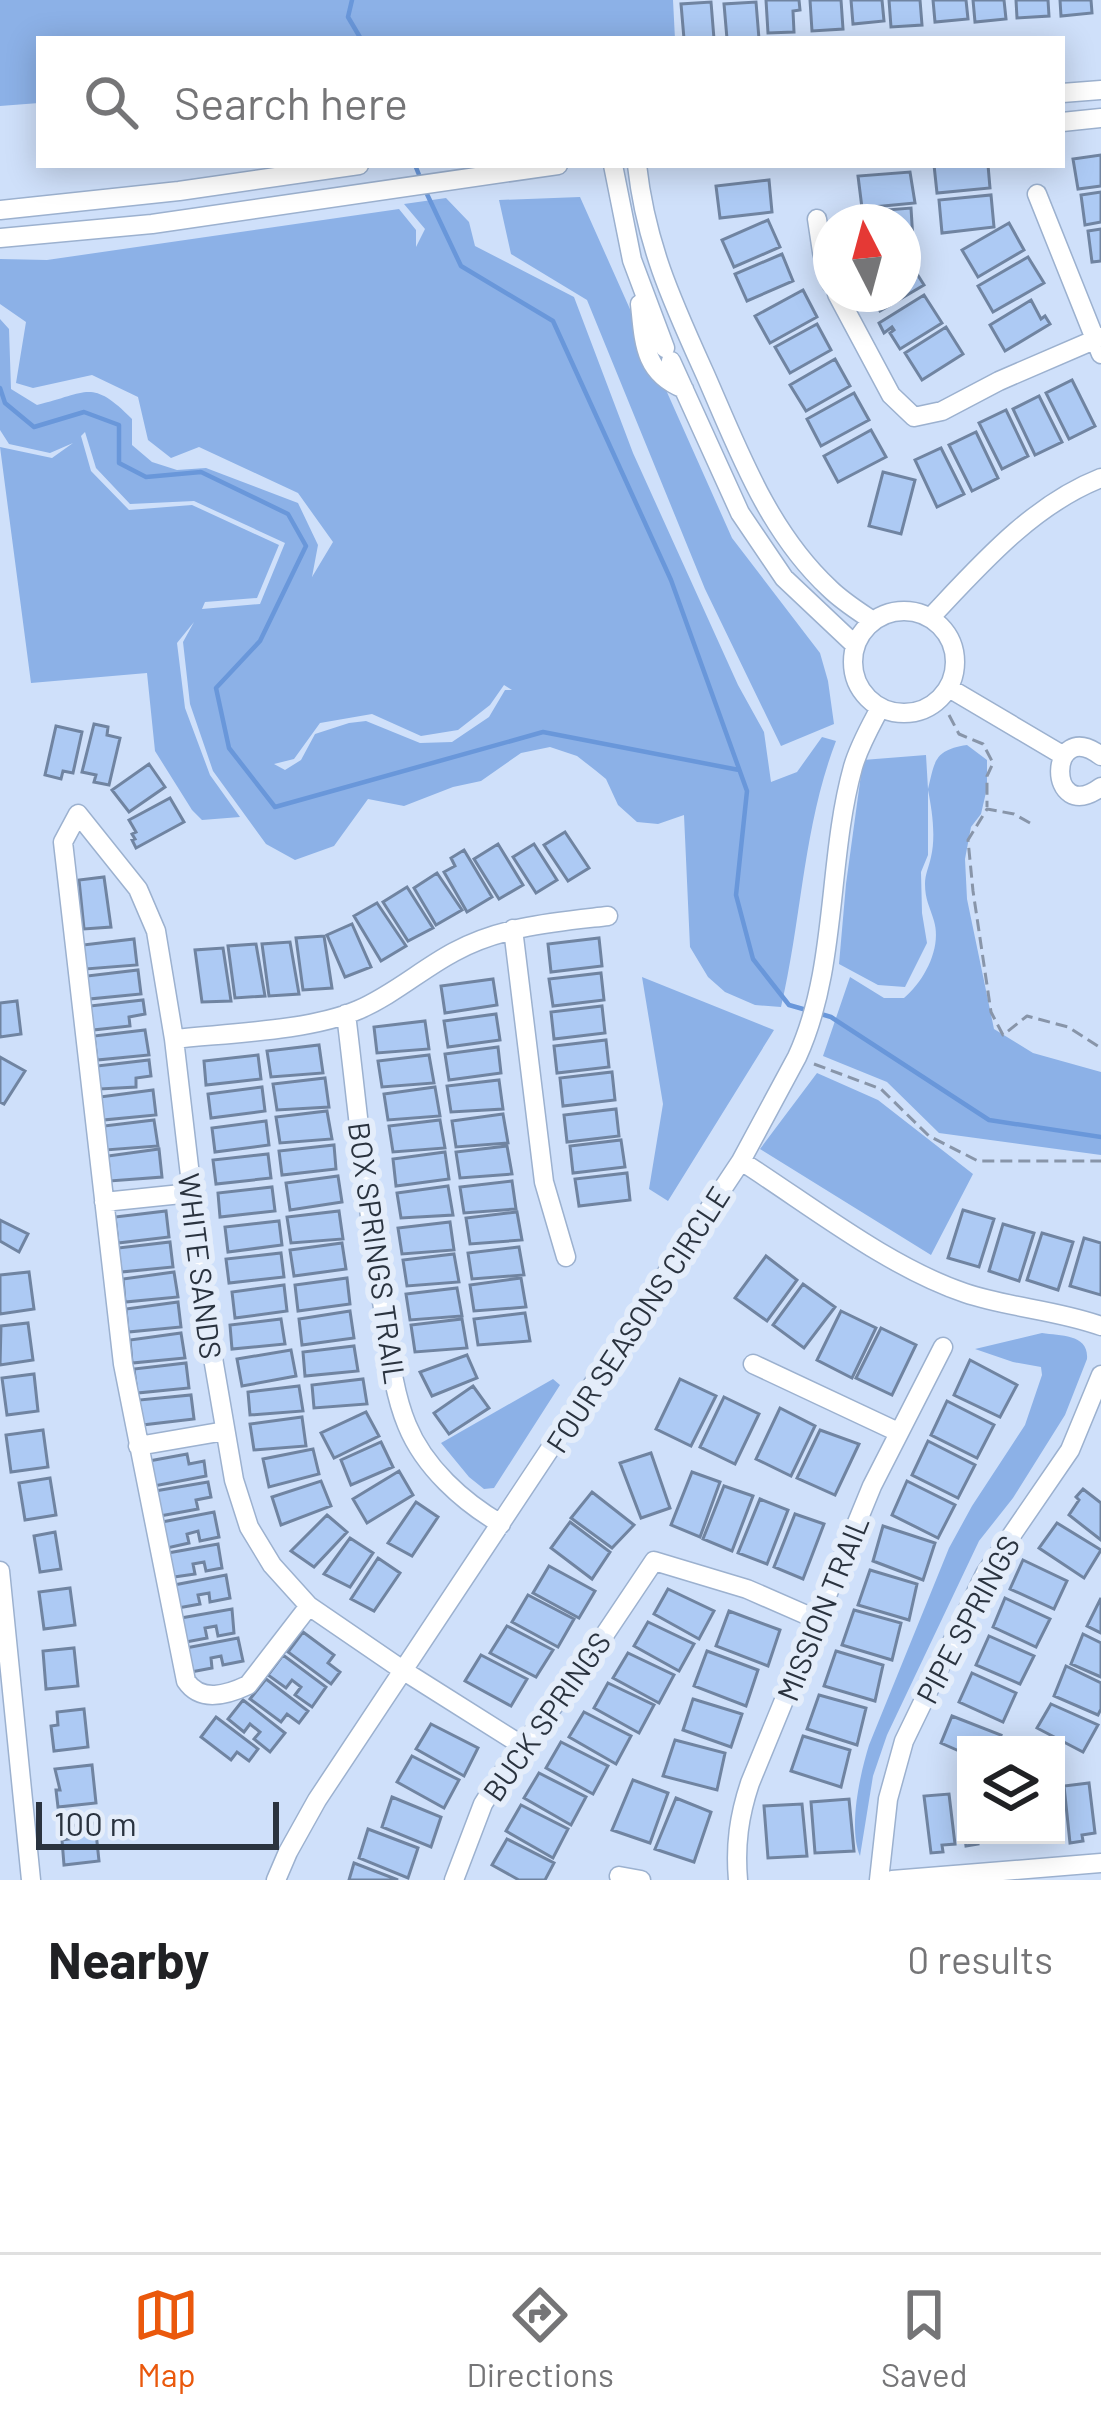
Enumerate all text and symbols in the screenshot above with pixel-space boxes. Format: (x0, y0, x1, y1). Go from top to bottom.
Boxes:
search box (36, 36, 1065, 168)
icon: search (78, 69, 144, 135)
text: Search here (174, 75, 408, 129)
north arrow (813, 204, 921, 312)
street label: BOX SPRINGS TRAIL (342, 1120, 414, 1386)
street label: WHITE SANDS (172, 1171, 230, 1361)
street label: FOUR SEASONS CIRCLE (538, 1179, 736, 1459)
street label: MISSION TRAIL (768, 1510, 876, 1706)
street label: PIPE SPRINGS (908, 1529, 1026, 1709)
street label: BUCK SPRINGS (474, 1625, 618, 1807)
map controls (957, 1736, 1065, 1844)
button: layers (957, 1736, 1065, 1844)
scale bar (36, 1796, 279, 1849)
text: 100 m (54, 1803, 137, 1843)
text: Nearby (48, 1928, 209, 1989)
text: 0 results (907, 1935, 1053, 1982)
tab: Map (133, 2282, 199, 2394)
tab: Directions (466, 2282, 614, 2394)
tab: Saved (881, 2282, 968, 2394)

